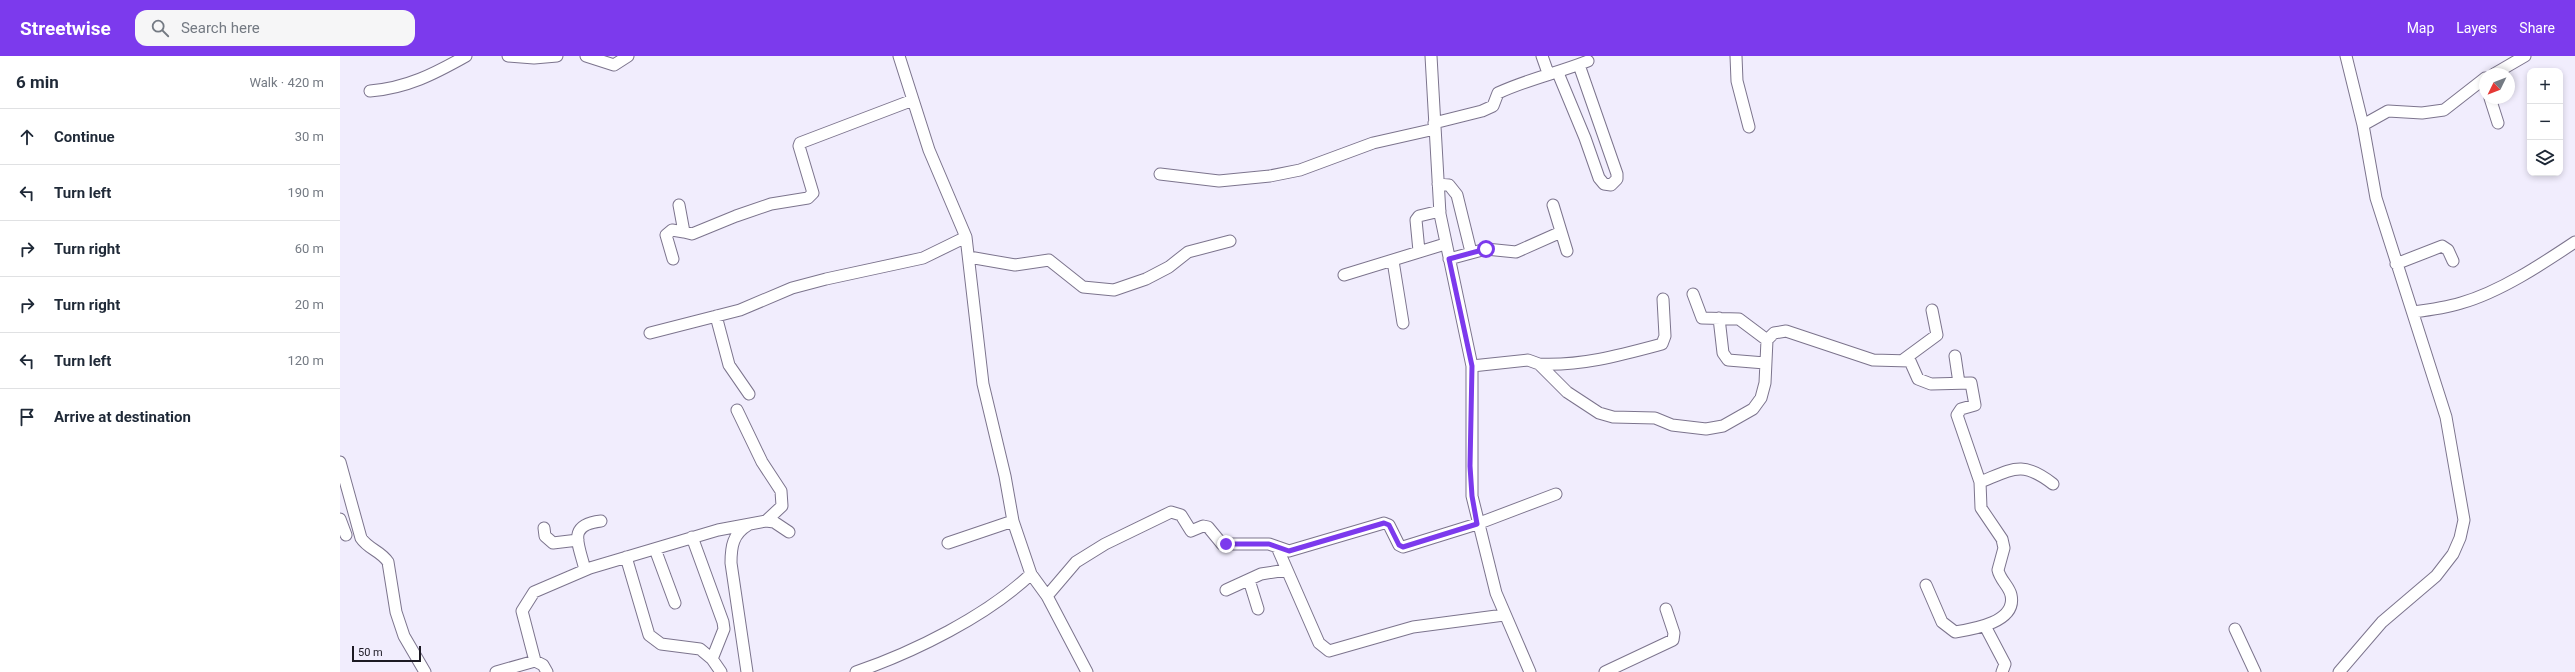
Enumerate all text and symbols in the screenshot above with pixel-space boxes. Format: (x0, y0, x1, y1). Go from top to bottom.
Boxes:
search box (135, 10, 415, 46)
text: Streetwise (20, 17, 111, 40)
icon: search (149, 17, 171, 39)
text: Search here (181, 19, 260, 37)
text: Map (2407, 20, 2434, 36)
text: Layers (2456, 20, 2497, 36)
text: Share (2519, 20, 2555, 36)
north arrow (2479, 68, 2515, 104)
map controls (2527, 68, 2563, 176)
button: + (2527, 68, 2563, 104)
text: 6 min (16, 72, 59, 92)
text: Walk · 420 m (249, 75, 324, 90)
button: − (2527, 104, 2563, 140)
icon: ahead (16, 126, 38, 148)
text: Continue (54, 128, 115, 146)
text: 30 m (295, 129, 324, 144)
button: layers (2527, 140, 2563, 176)
icon: left (16, 182, 38, 204)
text: Turn left (54, 184, 111, 202)
text: 190 m (287, 185, 324, 200)
icon: right (16, 238, 38, 260)
text: Turn right (54, 240, 120, 258)
route start (1477, 240, 1495, 258)
text: 60 m (295, 241, 324, 256)
icon: right (16, 294, 38, 316)
text: Turn right (54, 296, 120, 314)
text: 20 m (295, 297, 324, 312)
icon: left (16, 350, 38, 372)
text: Turn left (54, 352, 111, 370)
text: 120 m (287, 353, 324, 368)
icon: arrive (16, 406, 38, 428)
text: Arrive at destination (54, 408, 191, 426)
route end (1217, 535, 1235, 553)
scale bar (352, 644, 421, 663)
text: 50 m (358, 646, 383, 659)

